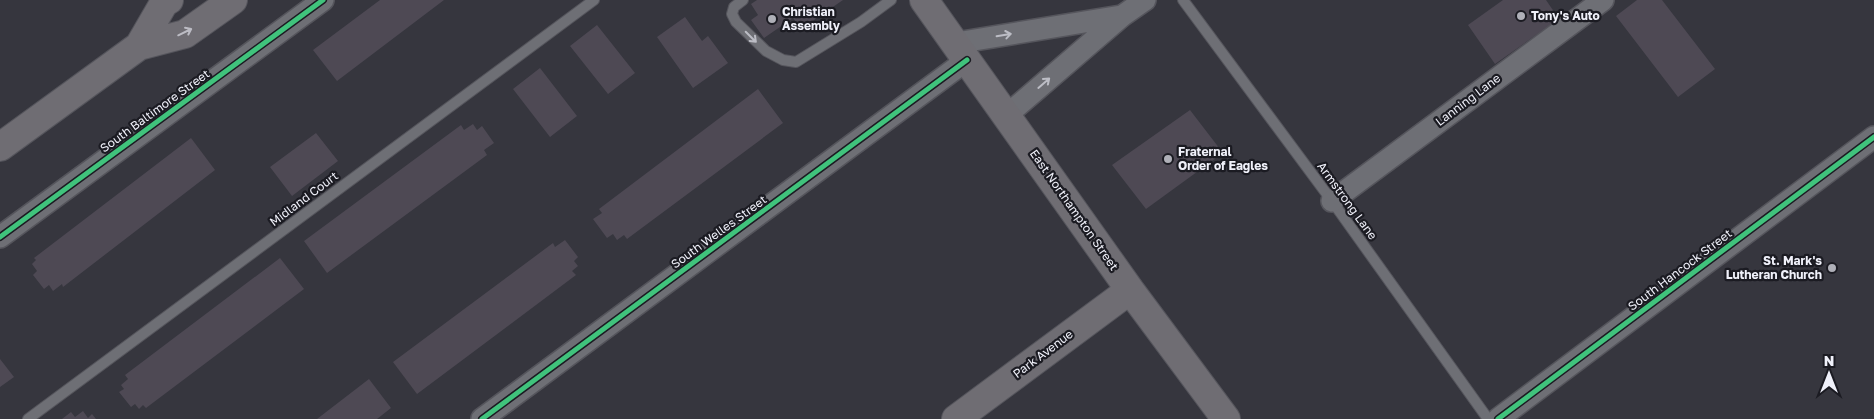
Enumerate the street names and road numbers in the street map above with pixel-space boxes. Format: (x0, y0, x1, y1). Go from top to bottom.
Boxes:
street label: South Baltimore Street (97, 66, 213, 155)
street label: Lanning Lane (1432, 70, 1503, 129)
street label: East Northampton Street (1027, 146, 1122, 273)
street label: Armstrong Lane (1314, 159, 1381, 242)
street label: Midland Court (267, 168, 341, 229)
street label: South Welles Street (668, 192, 770, 271)
street label: South Hancock Street (1625, 226, 1735, 314)
street label: Park Avenue (1010, 326, 1076, 381)

